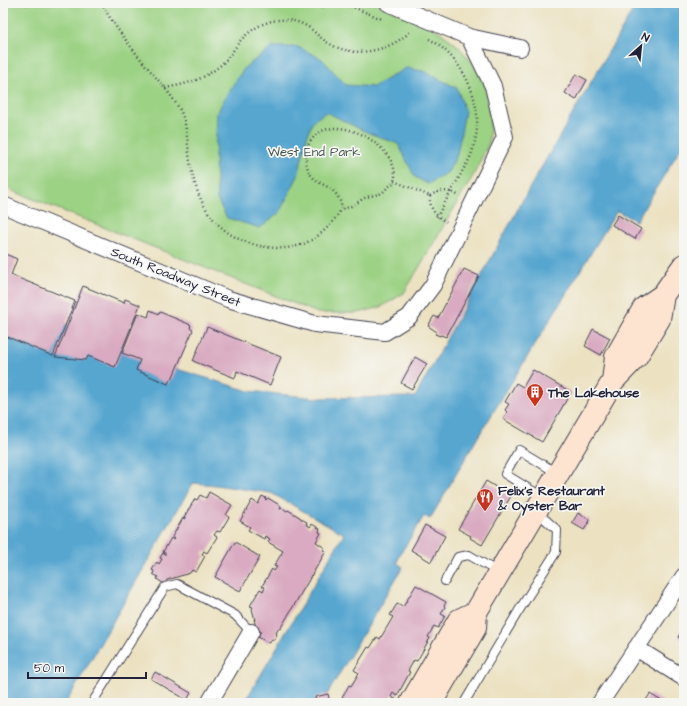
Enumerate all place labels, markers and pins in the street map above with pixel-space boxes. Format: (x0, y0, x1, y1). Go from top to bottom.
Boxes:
building icon: The Lakehouse (525, 382, 545, 407)
place label: The Lakehouse (547, 384, 639, 402)
place label: Felix's Restaurant & Oyster Bar (497, 482, 606, 516)
restaurant icon: Felix's Restaurant & Oyster Bar (475, 487, 495, 512)

